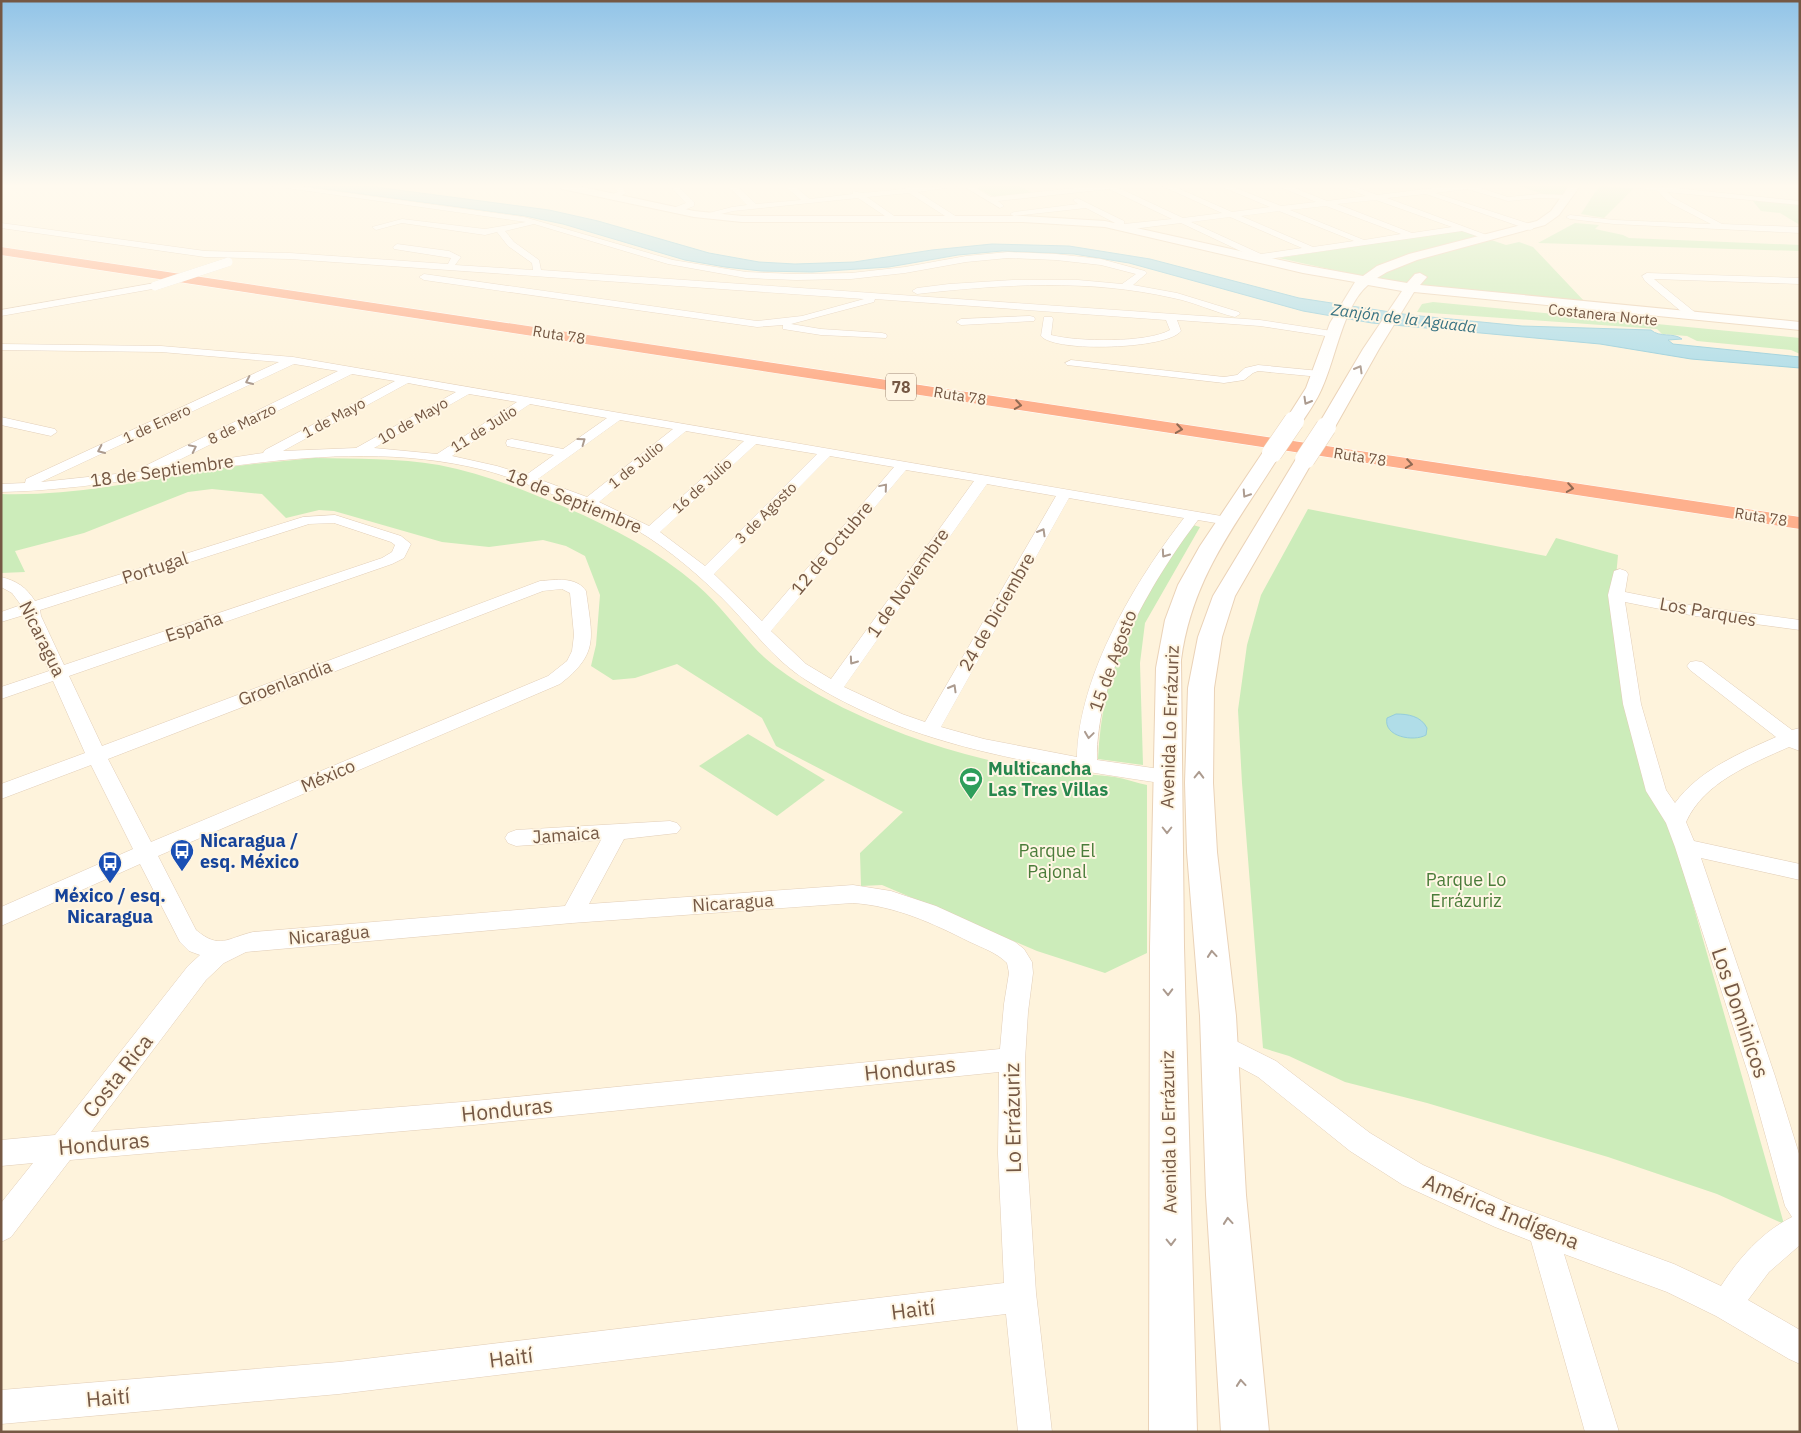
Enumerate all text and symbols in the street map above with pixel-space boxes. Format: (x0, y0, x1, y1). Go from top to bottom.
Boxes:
water label: Zanjón de la Aguada (1329, 299, 1478, 337)
street label: Costanera Norte (1547, 299, 1659, 330)
street label: Ruta 78 (531, 321, 587, 348)
one-way arrow (1352, 365, 1362, 374)
road number: 78 (886, 374, 916, 401)
one-way arrow (245, 375, 254, 385)
street label: Ruta 78 (932, 382, 988, 409)
street label: 1 de Mayo (299, 393, 369, 442)
street label: 10 de Mayo (374, 393, 451, 448)
one-way arrow (1304, 396, 1314, 405)
street label: 8 de Marzo (204, 399, 279, 448)
one-way arrow (1014, 399, 1023, 409)
street label: 1 de Enero (120, 400, 194, 447)
street label: 11 de Julio (447, 401, 520, 456)
one-way arrow (1175, 423, 1183, 434)
street label: 1 de Julio (604, 437, 667, 493)
one-way arrow (576, 438, 586, 447)
one-way arrow (97, 443, 106, 454)
street label: Ruta 78 (1332, 443, 1388, 470)
one-way arrow (188, 444, 197, 454)
street label: 18 de Septiembre (89, 449, 235, 492)
street label: 16 de Julio (668, 454, 736, 518)
one-way arrow (1405, 458, 1413, 469)
street label: 18 de Septiembre (503, 463, 646, 538)
street label: 3 de Agosto (731, 478, 801, 548)
one-way arrow (1565, 483, 1574, 493)
one-way arrow (878, 484, 887, 493)
one-way arrow (1242, 489, 1252, 498)
street label: 12 de Octubre (786, 496, 878, 599)
street label: Ruta 78 (1733, 503, 1789, 530)
street label: 1 de Noviembre (861, 524, 954, 642)
one-way arrow (1036, 528, 1046, 537)
street label: Portugal (119, 546, 191, 589)
street label: 24 de Diciembre (953, 548, 1040, 675)
one-way arrow (1162, 549, 1171, 558)
street label: Los Parques (1658, 592, 1758, 631)
street label: Nicaragua (14, 597, 71, 681)
street label: España (162, 606, 226, 647)
street label: 15 de Agosto (1084, 607, 1142, 715)
street label: Avenida Lo Errázuriz (1155, 645, 1184, 809)
street label: Groenlandia (235, 654, 335, 711)
one-way arrow (850, 655, 859, 665)
one-way arrow (947, 685, 957, 694)
one-way arrow (1084, 731, 1094, 739)
street label: México (297, 754, 359, 797)
place label: Multicancha Las Tres Villas (988, 757, 1108, 801)
sports icon: Multicancha Las Tres Villas (958, 766, 984, 800)
one-way arrow (1194, 771, 1204, 778)
street label: Jamaica (532, 821, 601, 848)
one-way arrow (1162, 826, 1172, 834)
place label: Nicaragua / esq. México (200, 829, 299, 873)
bus stop icon: Nicaragua / esq. México (169, 838, 195, 872)
park label: Parque El Pajonal (1018, 839, 1096, 883)
bus stop icon: México / esq. Nicaragua (97, 850, 123, 884)
park label: Parque Lo Errázuriz (1426, 868, 1506, 912)
place label: México / esq. Nicaragua (54, 884, 166, 928)
street label: Nicaragua (692, 888, 775, 917)
street label: Nicaragua (287, 919, 371, 950)
street label: Los Dominicos (1706, 944, 1776, 1082)
one-way arrow (1207, 950, 1218, 958)
one-way arrow (1163, 989, 1173, 997)
street label: Costa Rica (76, 1028, 159, 1123)
street label: Honduras (863, 1049, 957, 1087)
street label: Avenida Lo Errázuriz (1156, 1050, 1181, 1214)
street label: Lo Errázuriz (997, 1062, 1027, 1173)
street label: Honduras (460, 1090, 554, 1128)
street label: Honduras (57, 1125, 151, 1161)
street label: América Indígena (1419, 1167, 1584, 1255)
one-way arrow (1223, 1217, 1234, 1225)
one-way arrow (1166, 1239, 1176, 1247)
street label: Haití (889, 1292, 936, 1326)
street label: Haití (487, 1340, 534, 1374)
one-way arrow (1236, 1379, 1247, 1387)
street label: Haití (85, 1381, 131, 1413)

